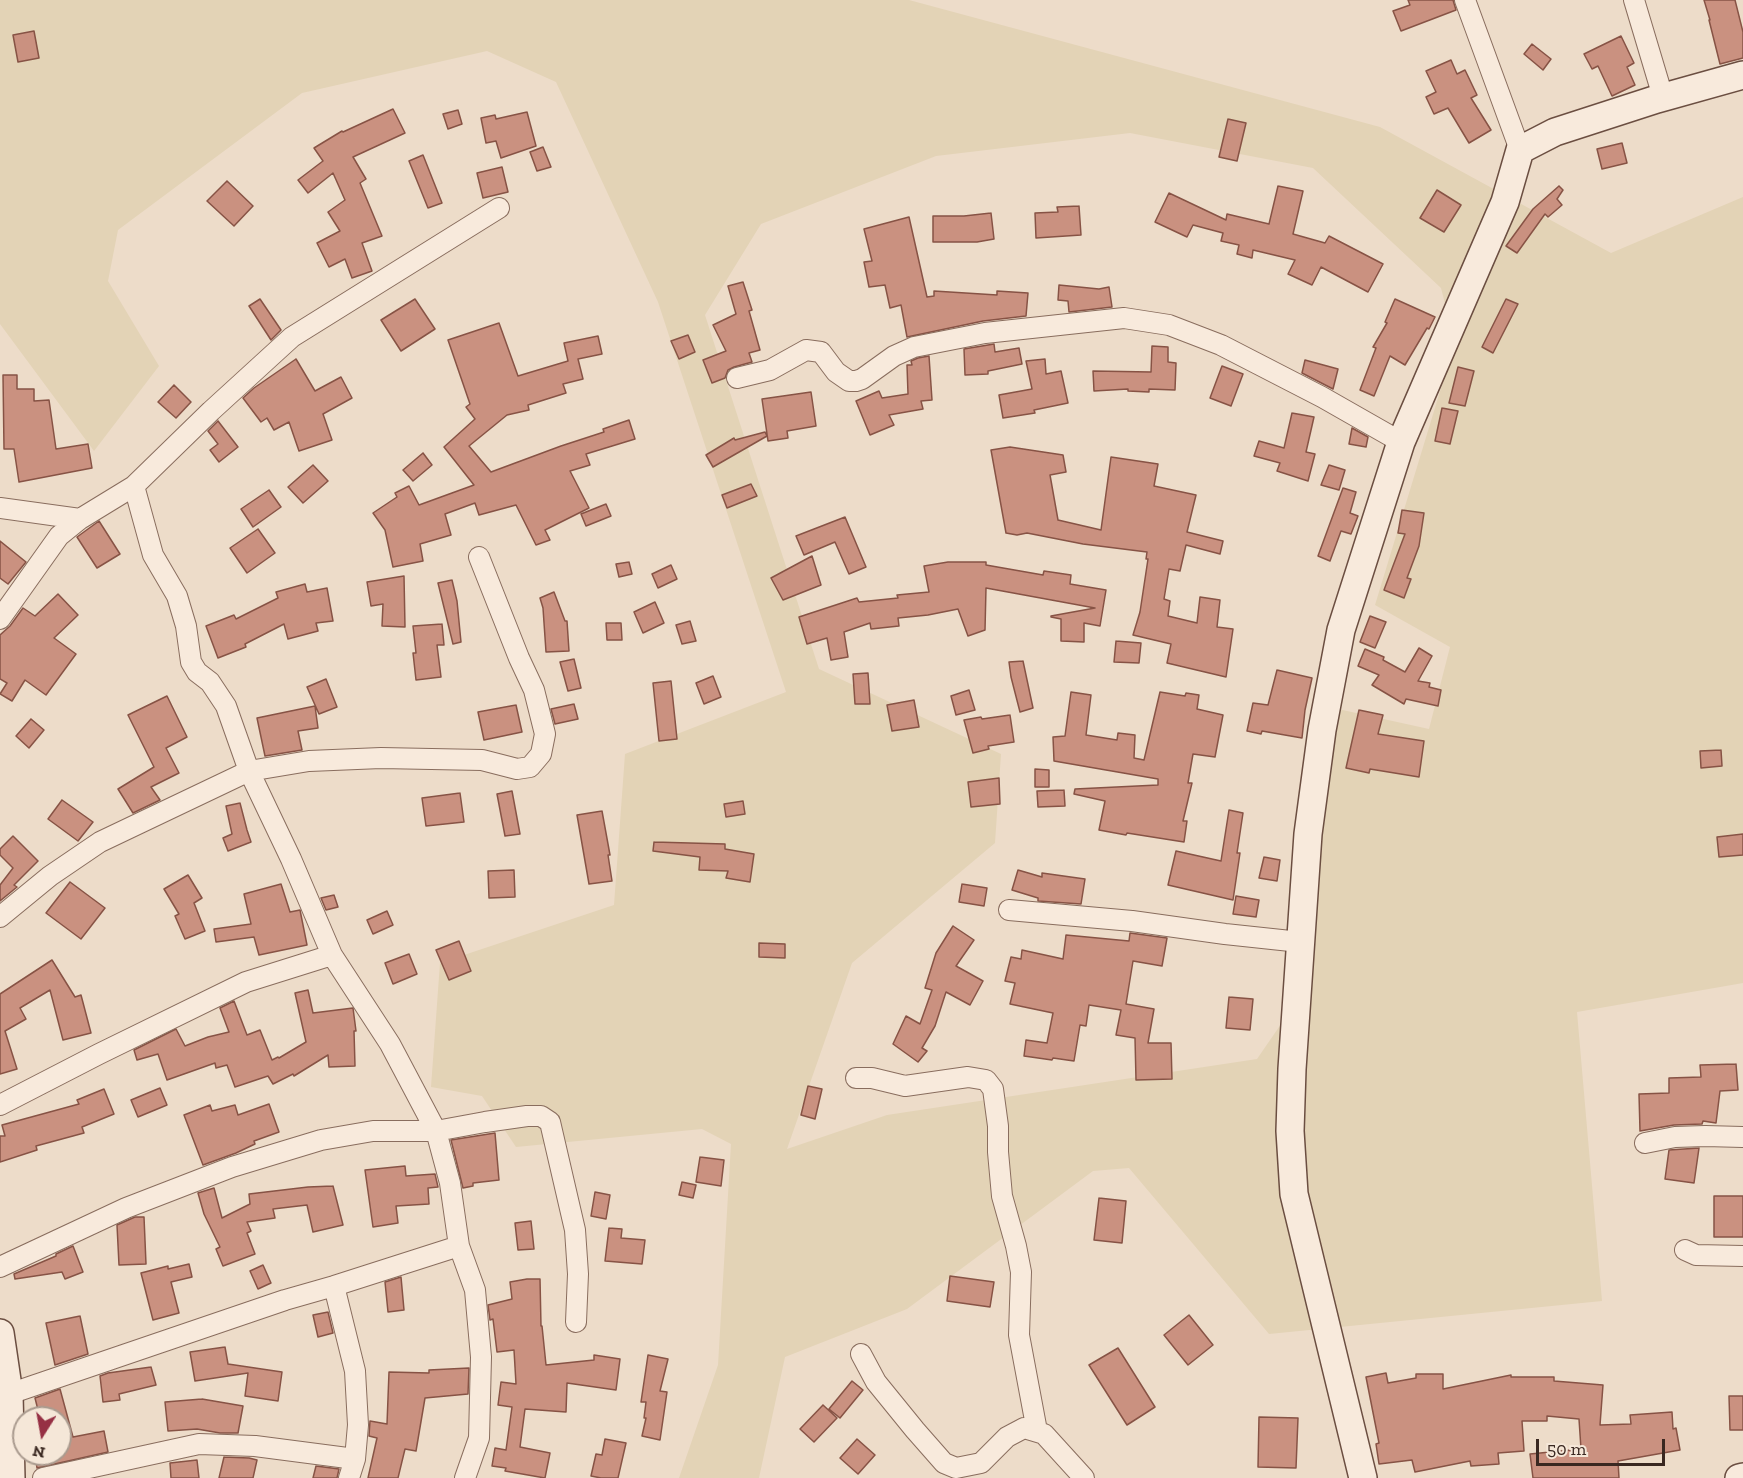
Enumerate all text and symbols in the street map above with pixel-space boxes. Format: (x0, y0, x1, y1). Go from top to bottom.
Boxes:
north arrow (12, 1406, 72, 1466)
scale bar (1539, 1427, 1668, 1465)
text: 50 m (1547, 1438, 1586, 1460)
text: N (31, 1442, 47, 1463)

